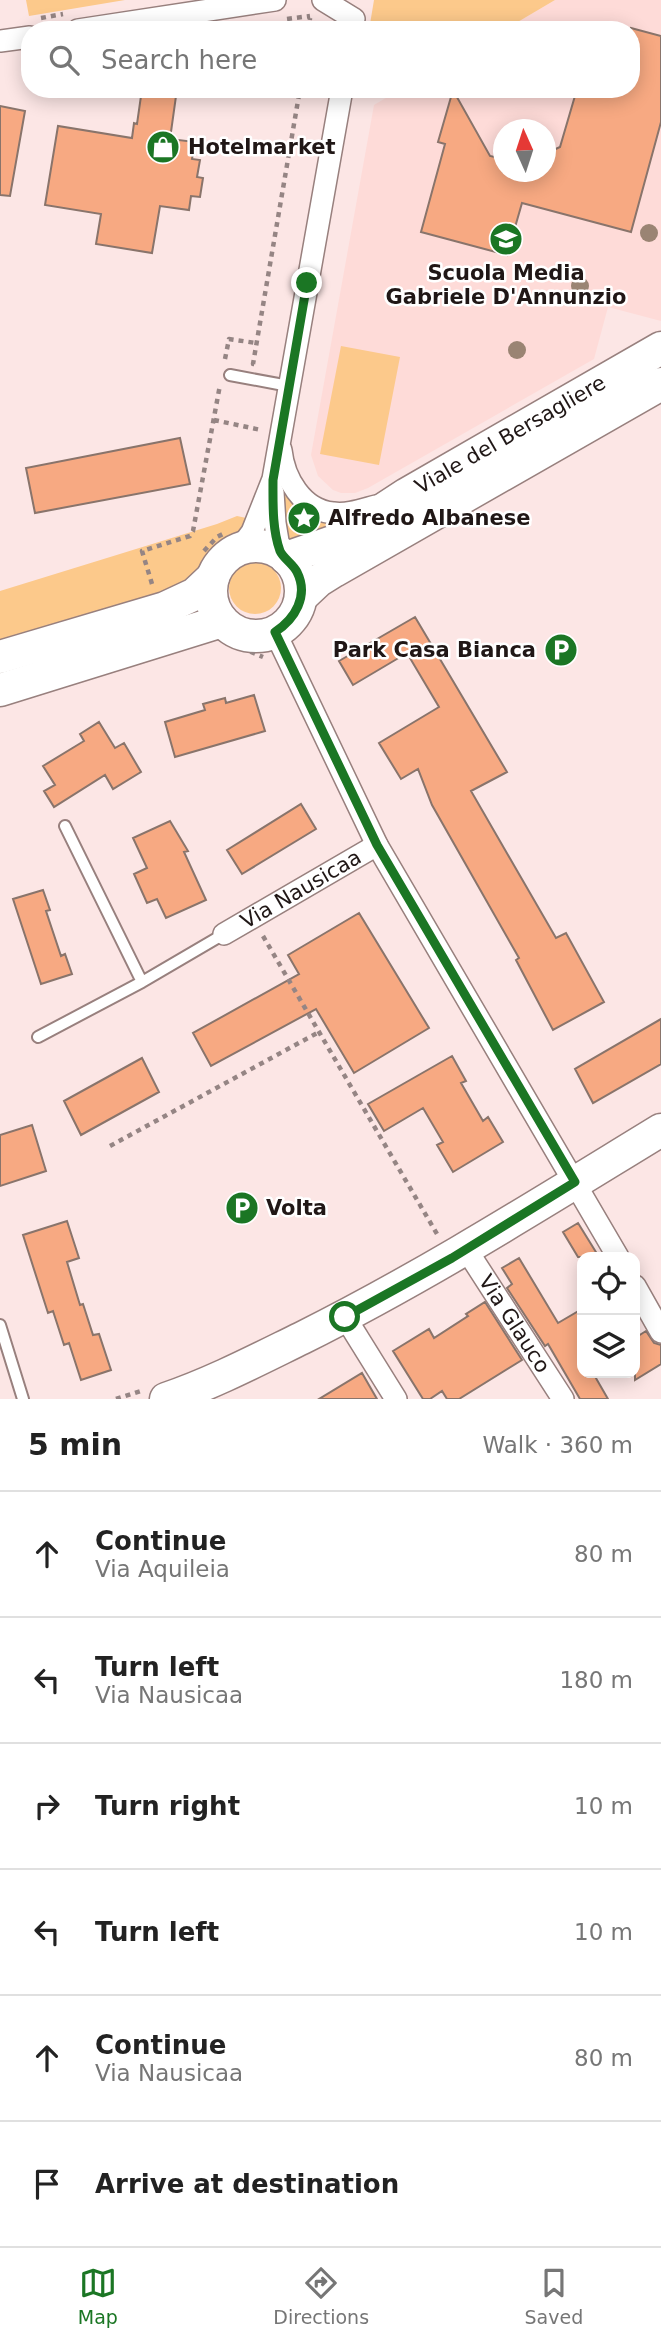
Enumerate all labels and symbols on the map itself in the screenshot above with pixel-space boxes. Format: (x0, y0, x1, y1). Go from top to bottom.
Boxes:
north arrow (493, 119, 556, 182)
shop icon: Hotelmarket (144, 128, 182, 166)
place label: Hotelmarket (188, 135, 336, 159)
school or university icon: Scuola Media Gabriele D'Annunzio (487, 220, 525, 258)
place label: Scuola Media Gabriele D'Annunzio (386, 261, 626, 309)
route end (291, 267, 322, 298)
street label: Viale del Bersagliere (411, 370, 610, 499)
place icon: Alfredo Albanese (285, 499, 323, 537)
place label: Alfredo Albanese (328, 506, 531, 530)
parking icon: Park Casa Bianca (542, 631, 580, 669)
place label: Park Casa Bianca (333, 638, 536, 662)
street label: Via Nausicaa (236, 845, 365, 934)
parking icon: Volta (223, 1189, 261, 1227)
place label: Volta (266, 1196, 327, 1220)
street label: Via Glauco (474, 1270, 555, 1377)
route start (329, 1301, 360, 1332)

